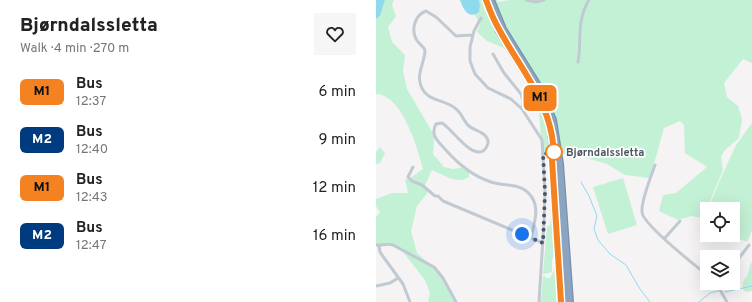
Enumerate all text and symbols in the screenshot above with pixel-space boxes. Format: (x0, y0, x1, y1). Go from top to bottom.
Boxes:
button: heart (314, 13, 356, 55)
text: Bjørndalssletta (20, 14, 158, 38)
text: Walk · 4 min · 270 m (20, 41, 129, 57)
text: Bus (76, 75, 103, 94)
text: M1 (34, 83, 50, 100)
text: 6 min (319, 83, 356, 102)
line badge: M1 (522, 85, 558, 111)
text: M1 (532, 89, 548, 106)
text: 12:37 (76, 94, 106, 110)
text: Bus (76, 123, 103, 142)
text: M2 (32, 131, 52, 148)
text: 9 min (319, 131, 356, 150)
text: 12:40 (76, 142, 108, 158)
marker: Bjørndalssletta (545, 143, 563, 161)
place label: Bjørndalssletta (566, 146, 644, 160)
text: Bus (76, 171, 103, 190)
text: M1 (34, 179, 50, 196)
text: 12 min (313, 179, 356, 198)
text: 12:43 (76, 190, 108, 206)
map controls (700, 202, 740, 290)
button: locate (700, 202, 740, 242)
text: Bus (76, 219, 103, 238)
your location (512, 224, 532, 244)
text: M2 (32, 227, 52, 244)
text: 16 min (313, 227, 356, 246)
text: 12:47 (76, 238, 106, 254)
button: layers (700, 250, 740, 290)

